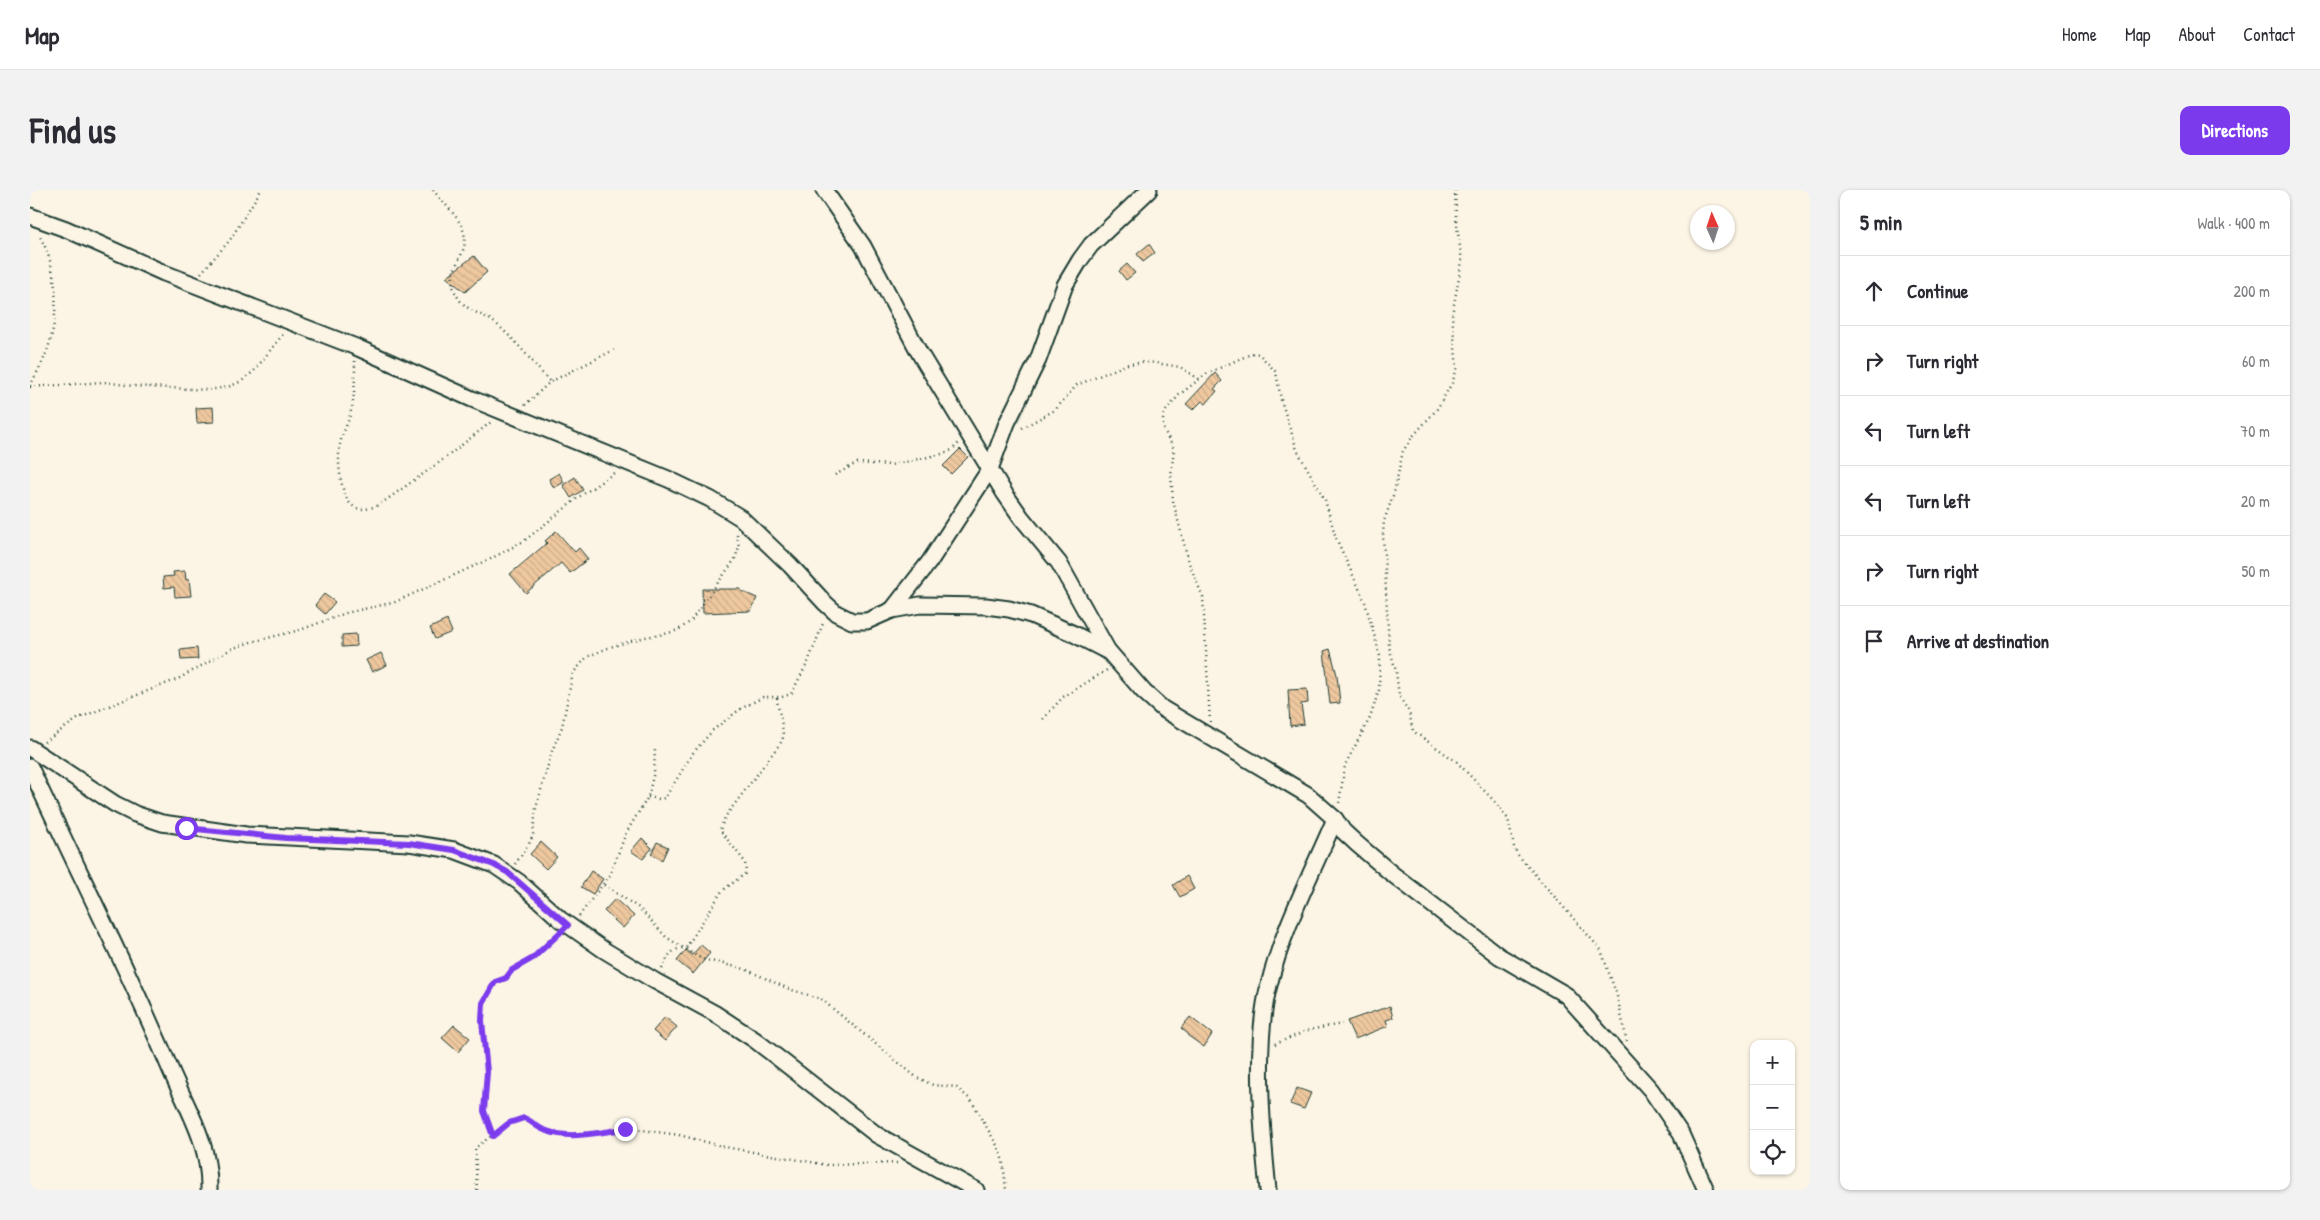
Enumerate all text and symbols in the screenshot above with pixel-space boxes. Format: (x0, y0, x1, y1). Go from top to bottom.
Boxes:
text: Map (25, 19, 59, 51)
text: Home (2062, 22, 2097, 47)
text: Map (2125, 22, 2150, 47)
text: About (2178, 22, 2215, 47)
text: Contact (2243, 22, 2295, 47)
button: Directions (2180, 106, 2290, 155)
text: Find us (30, 107, 116, 154)
north arrow (1690, 205, 1735, 250)
text: 5 min (1860, 208, 1902, 237)
text: Walk · 400 m (2198, 212, 2270, 234)
icon: ahead (1860, 277, 1888, 305)
text: Continue (1907, 278, 1968, 304)
text: 200 m (2234, 280, 2270, 302)
icon: right (1860, 347, 1888, 375)
text: Turn right (1907, 348, 1978, 374)
text: 60 m (2242, 350, 2270, 372)
icon: left (1860, 417, 1888, 445)
text: Turn left (1907, 418, 1970, 444)
text: 70 m (2240, 420, 2270, 442)
icon: left (1860, 487, 1888, 515)
text: Turn left (1907, 488, 1970, 514)
text: 20 m (2241, 490, 2270, 512)
icon: right (1860, 557, 1888, 585)
text: Turn right (1907, 558, 1978, 584)
text: 50 m (2242, 560, 2270, 582)
icon: arrive (1860, 627, 1888, 655)
text: Arrive at destination (1907, 628, 2049, 654)
route start (175, 817, 198, 840)
map controls (1750, 1040, 1795, 1175)
button: + (1750, 1040, 1795, 1085)
button: − (1750, 1085, 1795, 1130)
route end (614, 1118, 637, 1141)
button: locate (1750, 1130, 1795, 1175)

